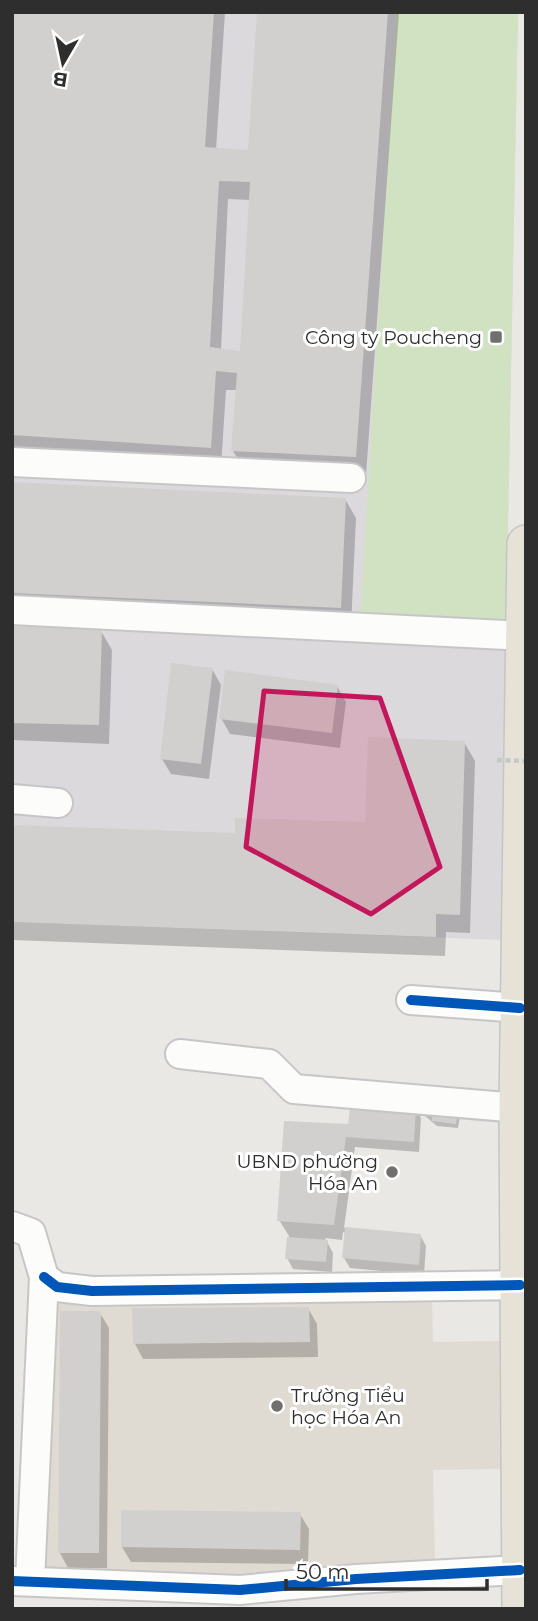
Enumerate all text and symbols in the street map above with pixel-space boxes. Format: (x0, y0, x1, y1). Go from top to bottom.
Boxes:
north arrow (28, 28, 98, 98)
text: B (51, 67, 69, 92)
place label: Công ty Poucheng (305, 326, 482, 349)
marker: Công ty Poucheng (488, 329, 504, 345)
place label: UBND phường Hóa An (237, 1150, 378, 1195)
marker: UBND phường Hóa An (384, 1164, 400, 1180)
place label: Trường Tiểu học Hóa An (291, 1384, 405, 1429)
marker: Trường Tiểu học Hóa An (269, 1398, 285, 1414)
scale bar (286, 1548, 487, 1592)
text: 50 m (296, 1559, 350, 1584)

